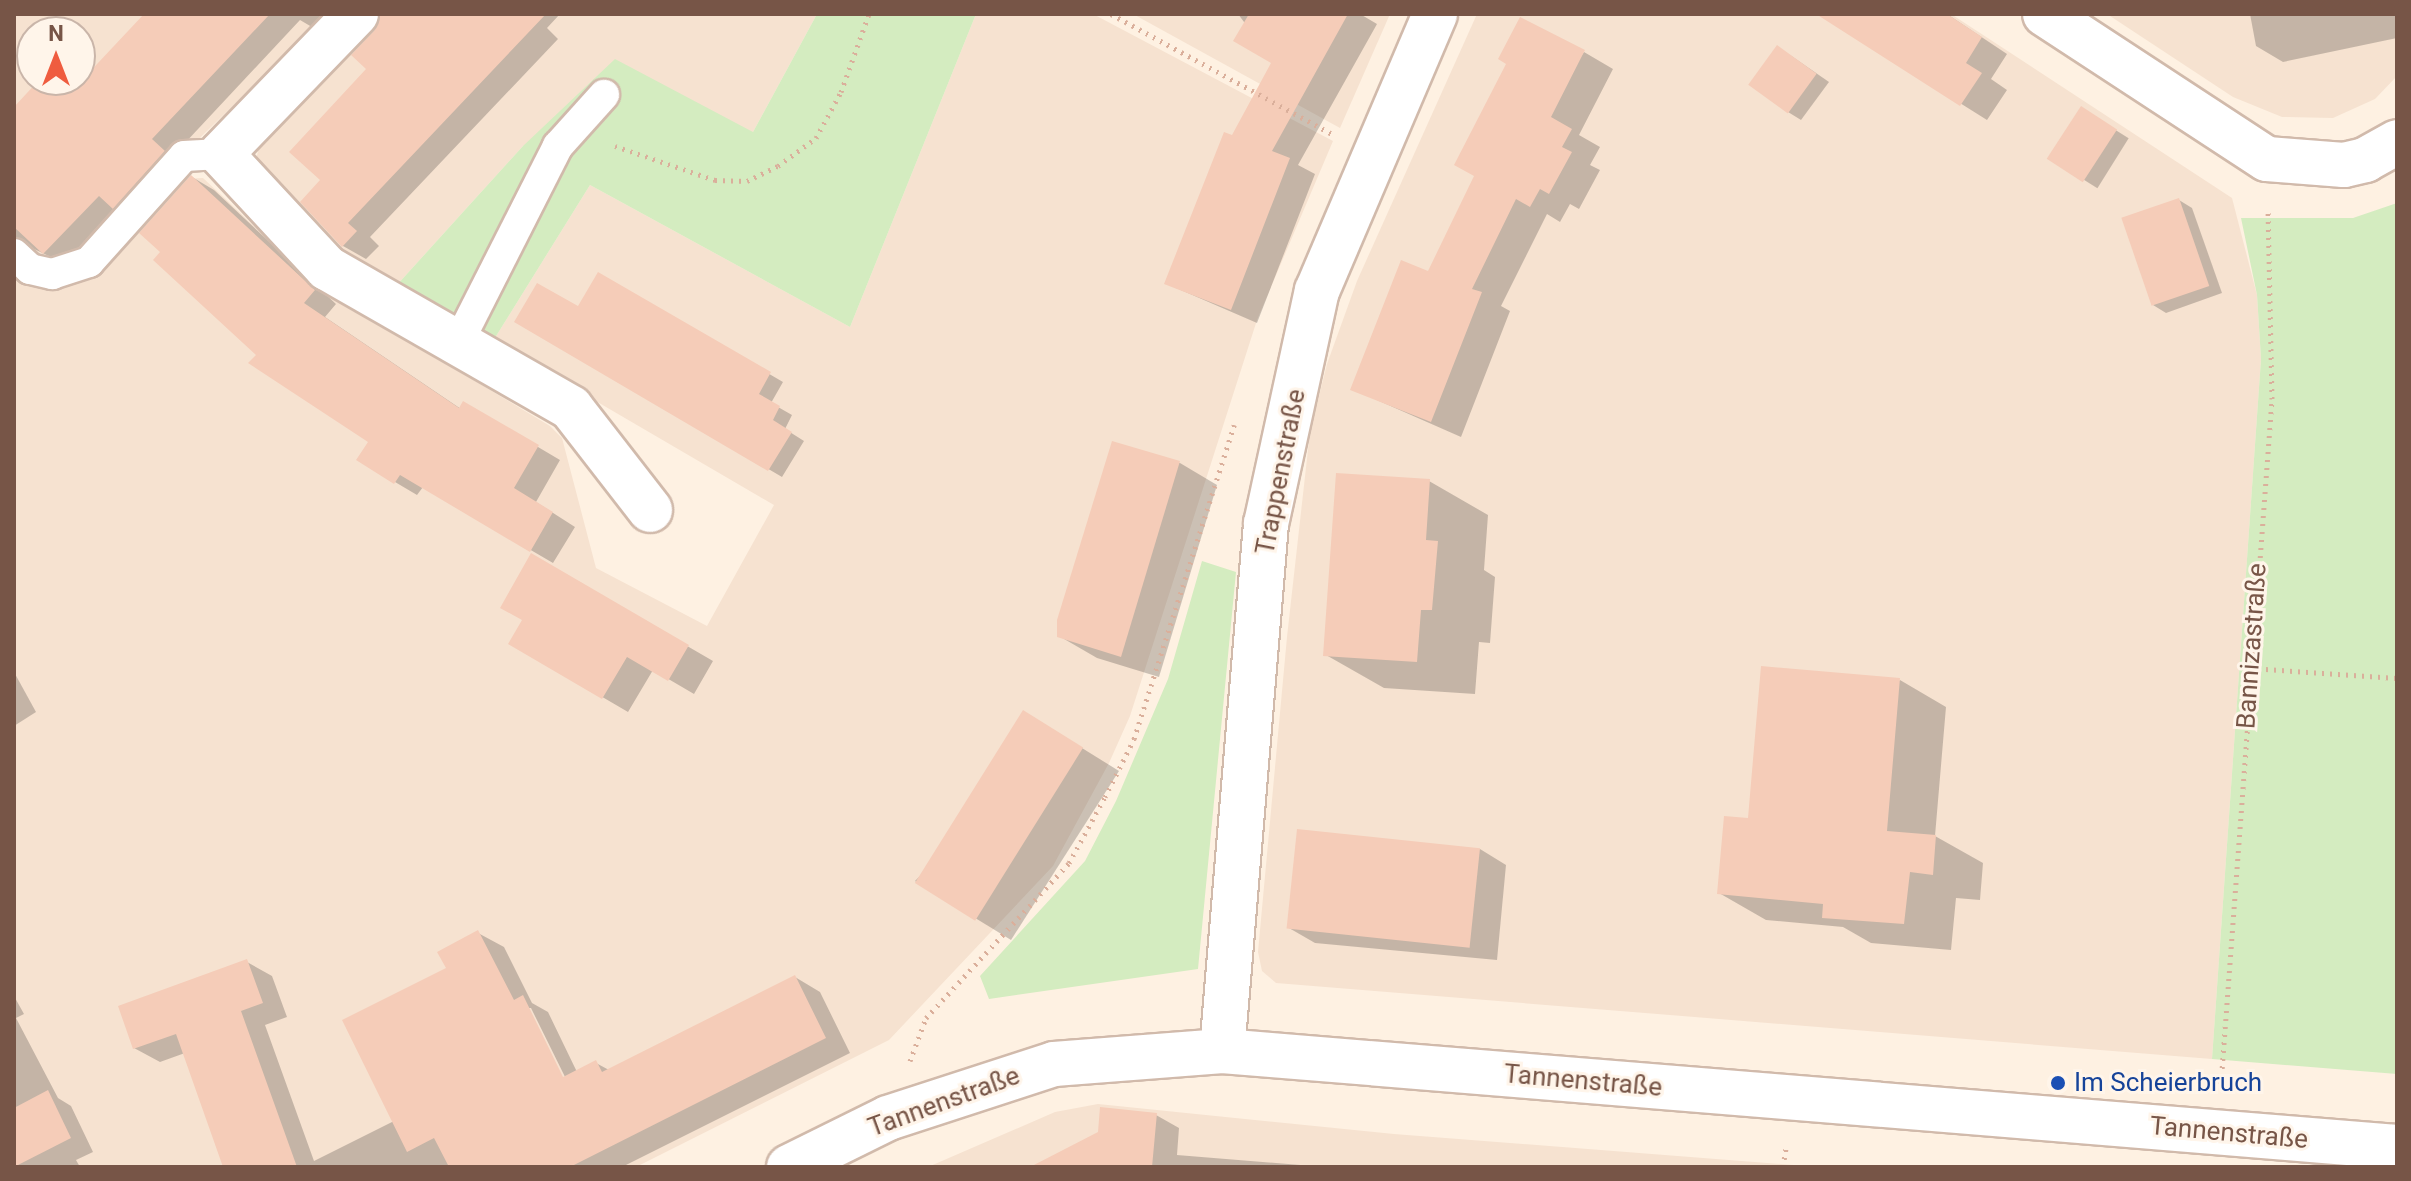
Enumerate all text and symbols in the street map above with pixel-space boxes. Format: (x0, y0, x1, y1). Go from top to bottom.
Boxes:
north arrow (16, 16, 96, 96)
text: N (48, 21, 64, 46)
street label: Trappenstraße (1250, 387, 1312, 557)
street label: Bannizastraße (2231, 562, 2273, 730)
street label: Tannenstraße (1503, 1059, 1663, 1103)
street label: Tannenstraße (864, 1060, 1024, 1144)
place label: Im Scheierbruch (2074, 1067, 2262, 1099)
marker: Im Scheierbruch (2049, 1074, 2067, 1092)
street label: Tannenstraße (2149, 1111, 2309, 1155)

